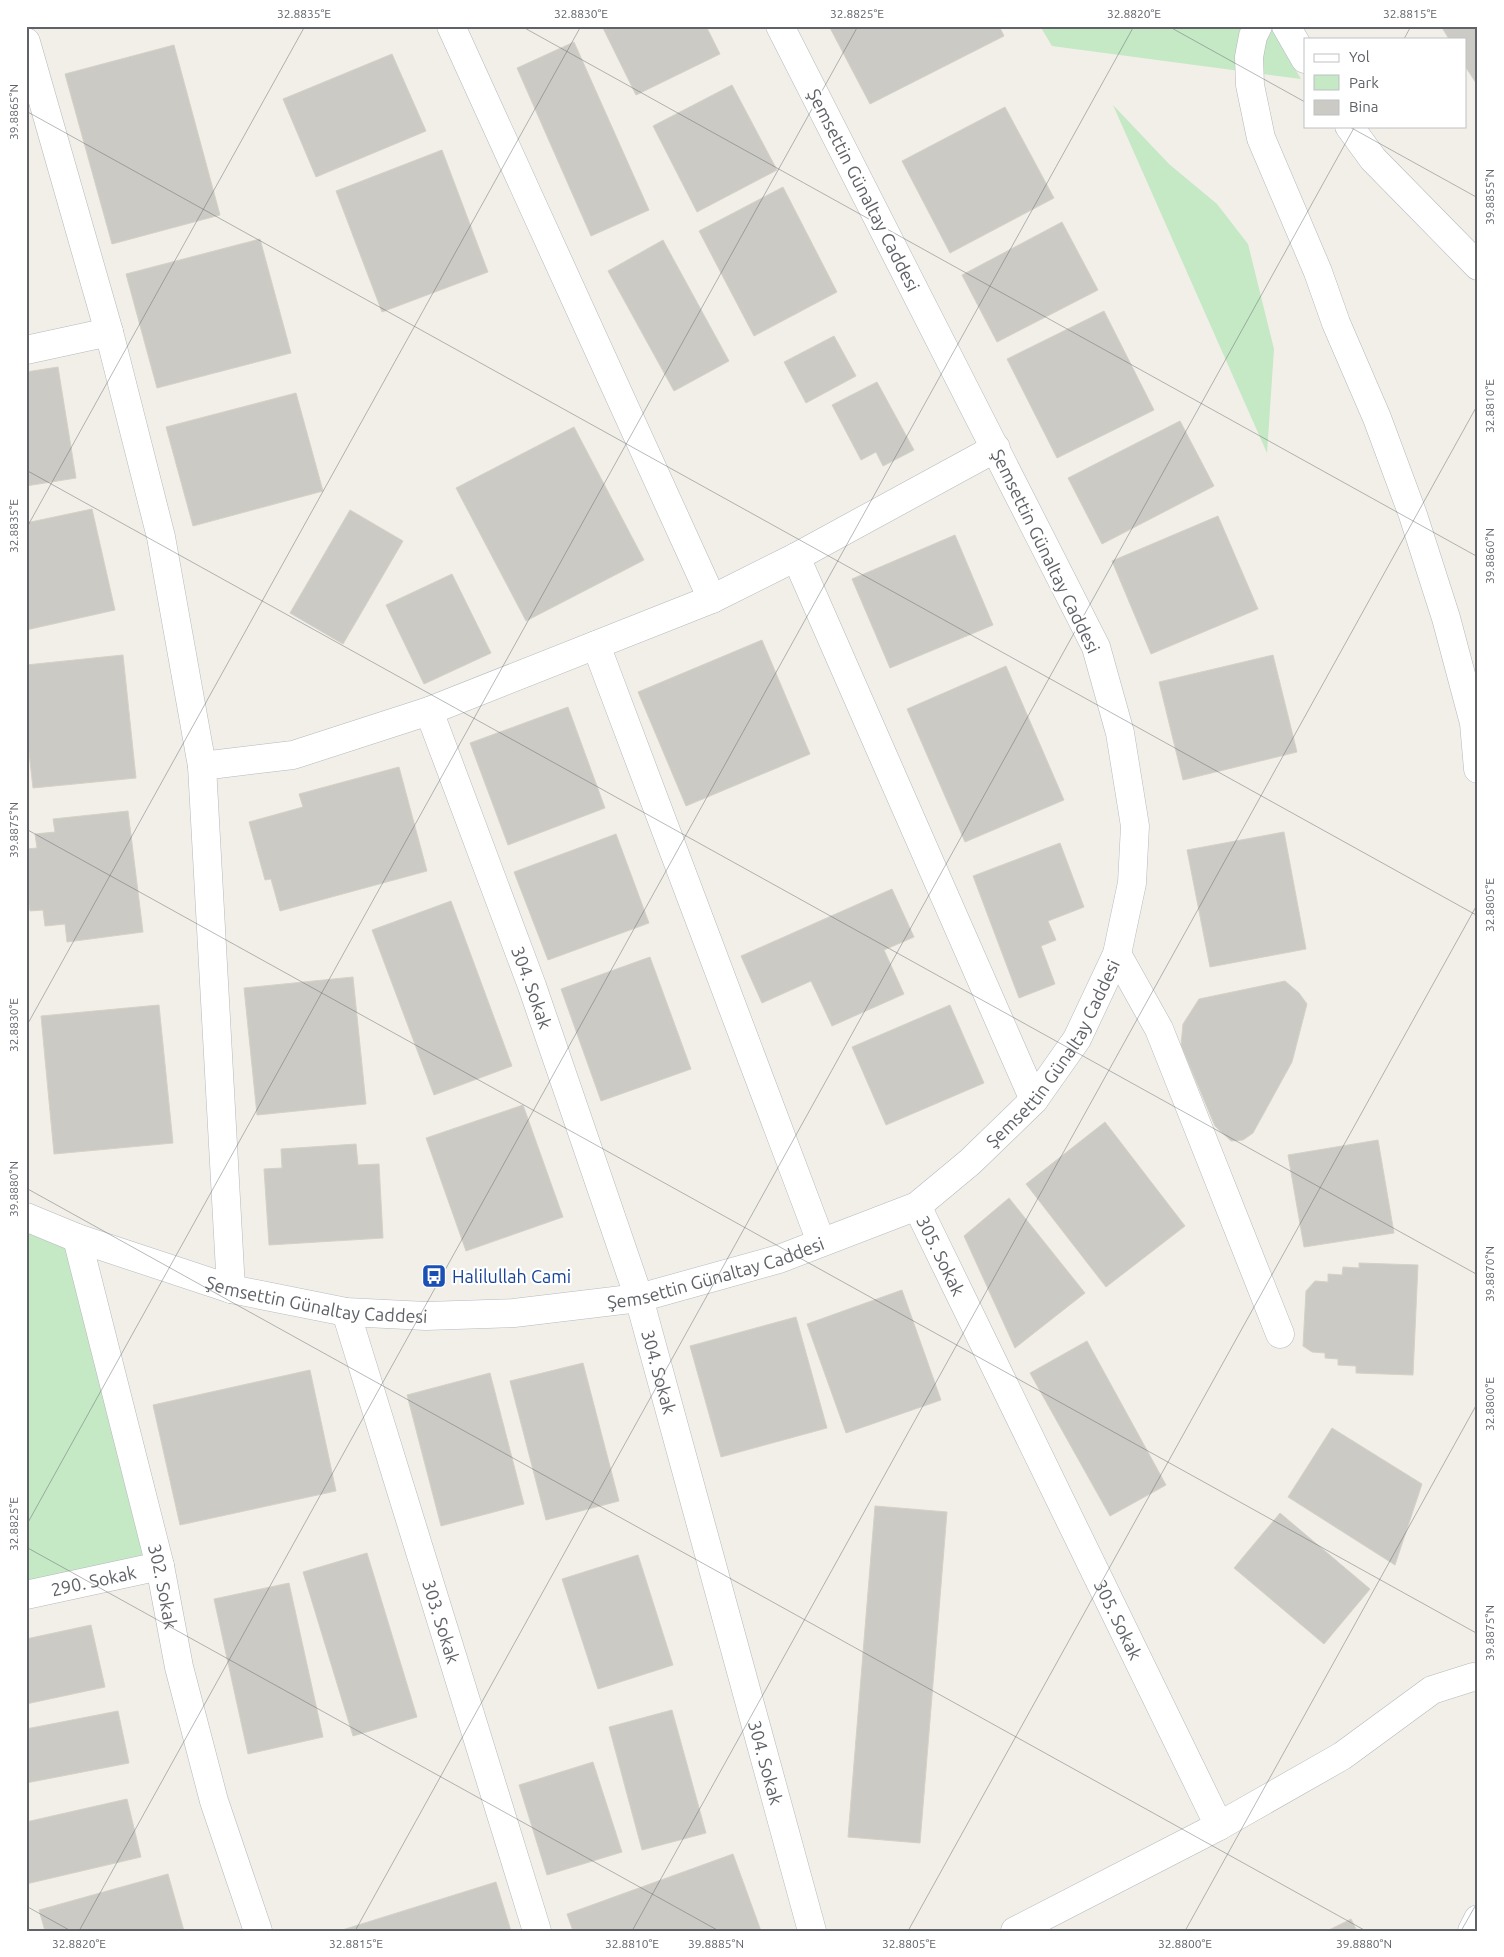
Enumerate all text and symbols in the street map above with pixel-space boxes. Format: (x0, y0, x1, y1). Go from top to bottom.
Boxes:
text: 32.8835°E (277, 7, 331, 20)
text: 32.8830°E (554, 7, 608, 20)
text: 32.8825°E (830, 7, 884, 20)
text: 32.8820°E (1107, 7, 1161, 20)
text: 32.8815°E (1383, 7, 1437, 20)
legend (1304, 38, 1466, 128)
text: Yol (1349, 48, 1370, 65)
text: Park (1349, 74, 1379, 91)
text: 39.8865°N (7, 84, 20, 140)
street label: Şemsettin Günaltay Caddesi (804, 85, 924, 295)
text: Bina (1349, 98, 1378, 115)
text: 39.8855°N (1483, 169, 1496, 225)
text: 32.8810°E (1483, 379, 1496, 433)
street label: Şemsettin Günaltay Caddesi (988, 446, 1104, 656)
text: 32.8835°E (7, 499, 20, 553)
text: 39.8860°N (1483, 528, 1496, 584)
text: 39.8875°N (7, 802, 20, 858)
text: 32.8805°E (1483, 878, 1496, 932)
street label: 304. Sokak (508, 943, 556, 1031)
street label: Şemsettin Günaltay Caddesi (982, 956, 1123, 1151)
text: 32.8830°E (7, 998, 20, 1052)
text: 39.8880°N (7, 1161, 20, 1217)
street label: 305. Sokak (913, 1212, 969, 1299)
street label: Şemsettin Günaltay Caddesi (606, 1233, 827, 1312)
text: 39.8870°N (1483, 1246, 1496, 1302)
bus stop icon: Halilullah Cami (421, 1263, 447, 1289)
place label: Halilullah Cami (452, 1266, 571, 1286)
street label: Şemsettin Günaltay Caddesi (203, 1271, 428, 1326)
street label: 304. Sokak (638, 1327, 680, 1416)
text: 32.8800°E (1483, 1377, 1496, 1431)
text: 32.8825°E (7, 1497, 20, 1551)
street label: 302. Sokak (145, 1542, 182, 1631)
street label: 290. Sokak (49, 1561, 138, 1599)
street label: 305. Sokak (1091, 1576, 1146, 1663)
street label: 303. Sokak (419, 1577, 464, 1666)
text: 39.8875°N (1483, 1605, 1496, 1661)
street label: 304. Sokak (745, 1718, 787, 1807)
text: 32.8820°E (52, 1937, 106, 1950)
text: 32.8815°E (329, 1937, 383, 1950)
text: 32.8810°E (605, 1937, 659, 1950)
text: 39.8885°N (688, 1937, 744, 1950)
text: 32.8805°E (882, 1937, 936, 1950)
text: 32.8800°E (1158, 1937, 1212, 1950)
text: 39.8880°N (1336, 1937, 1392, 1950)

